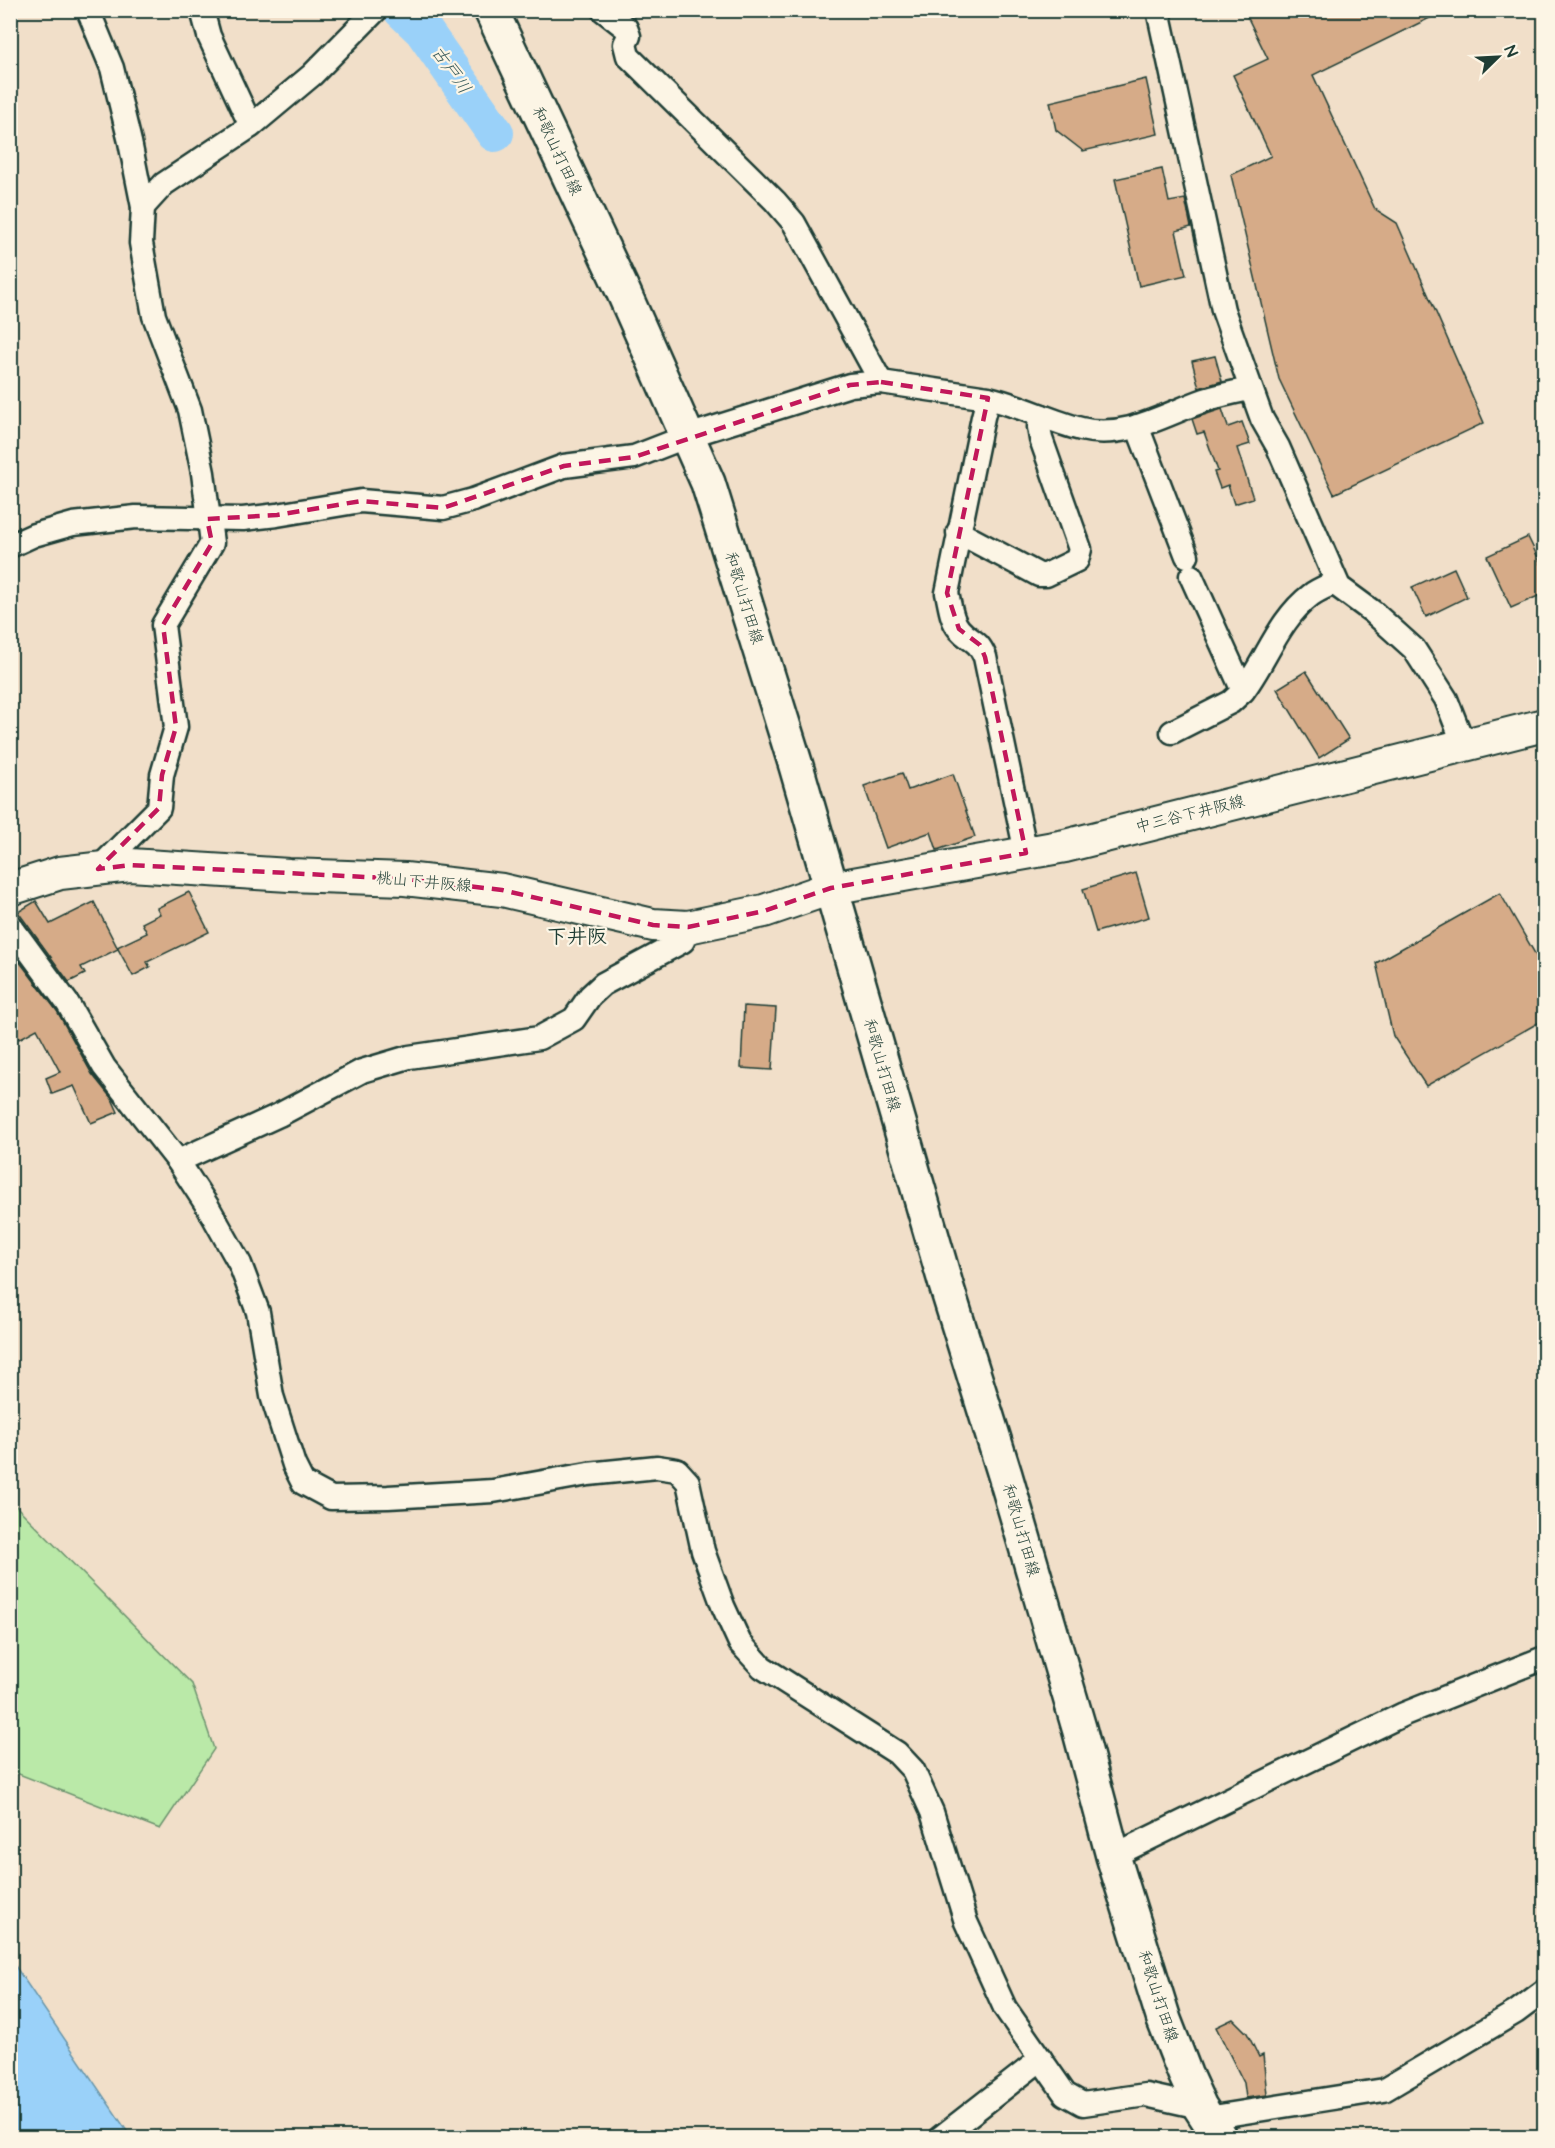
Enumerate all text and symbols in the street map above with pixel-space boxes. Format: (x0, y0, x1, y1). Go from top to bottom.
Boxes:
north arrow (1468, 27, 1528, 87)
water label: 古戸川 (425, 41, 477, 99)
text: N (1499, 42, 1523, 60)
street label: 和歌山打田線 (527, 103, 587, 199)
street label: 和歌山打田線 (719, 549, 769, 647)
street label: 中三谷下井阪線 (1133, 790, 1247, 838)
street label: 桃山下井阪線 (375, 867, 473, 897)
district label: 下井阪 (547, 923, 607, 951)
street label: 和歌山打田線 (858, 1016, 906, 1114)
street label: 和歌山打田線 (997, 1481, 1045, 1579)
street label: 和歌山打田線 (1133, 1947, 1183, 2045)

